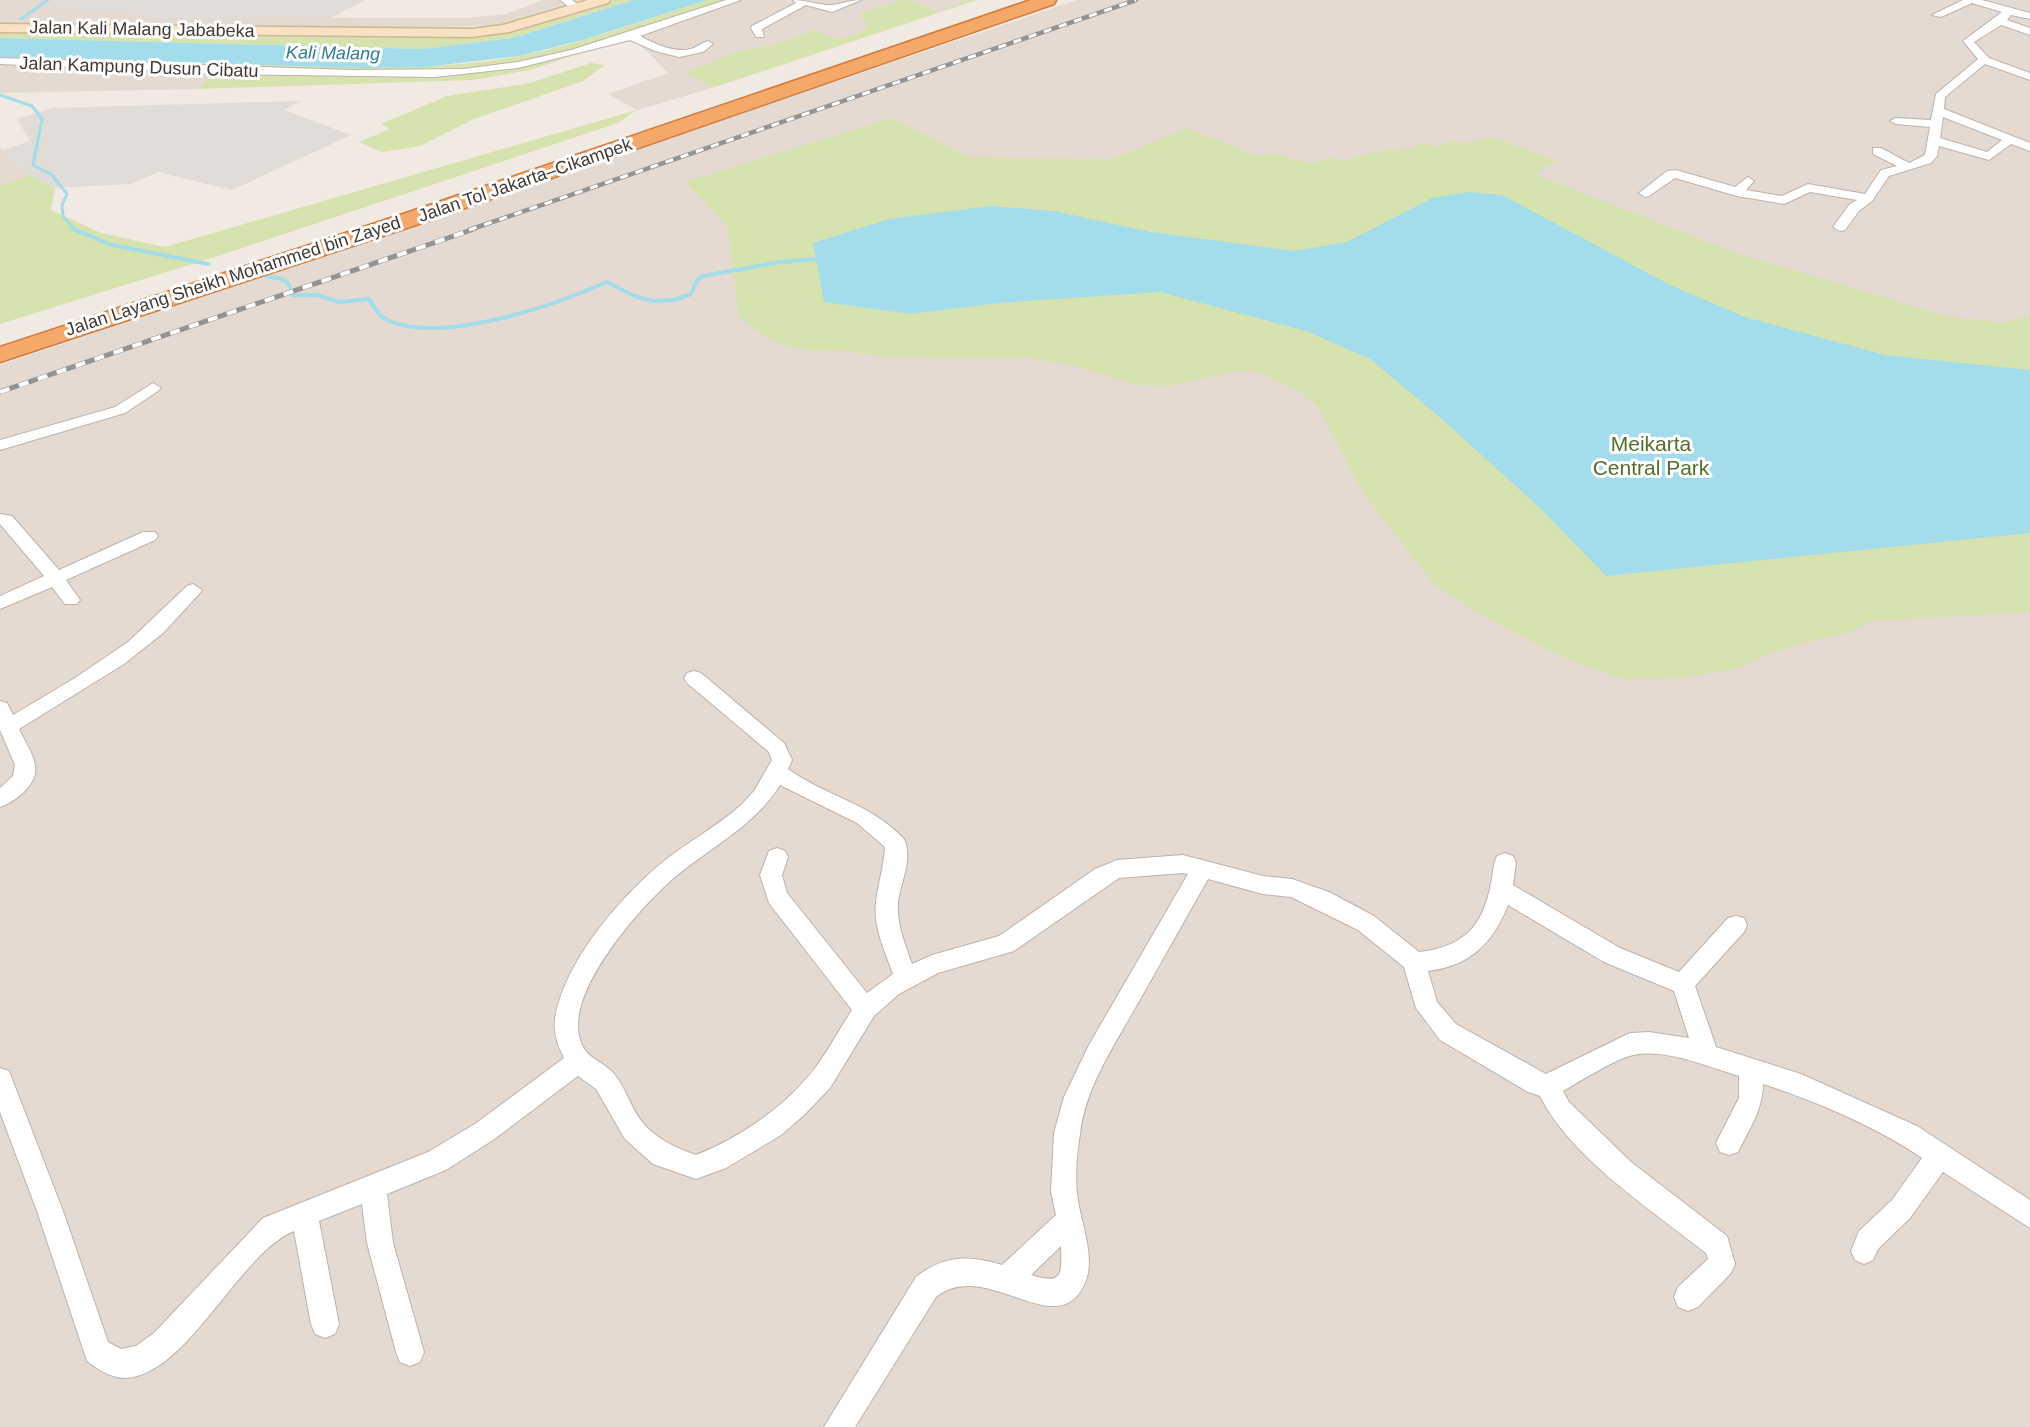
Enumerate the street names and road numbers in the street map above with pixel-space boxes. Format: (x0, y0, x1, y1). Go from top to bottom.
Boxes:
street label: Jalan Kali Malang Jababeka (29, 17, 256, 41)
street label: Jalan Kampung Dusun Cibatu (19, 53, 259, 81)
street label: Jalan Tol Jakarta–Cikampek (415, 134, 635, 226)
street label: Jalan Layang Sheikh Mohammed bin Zayed (63, 212, 403, 340)

